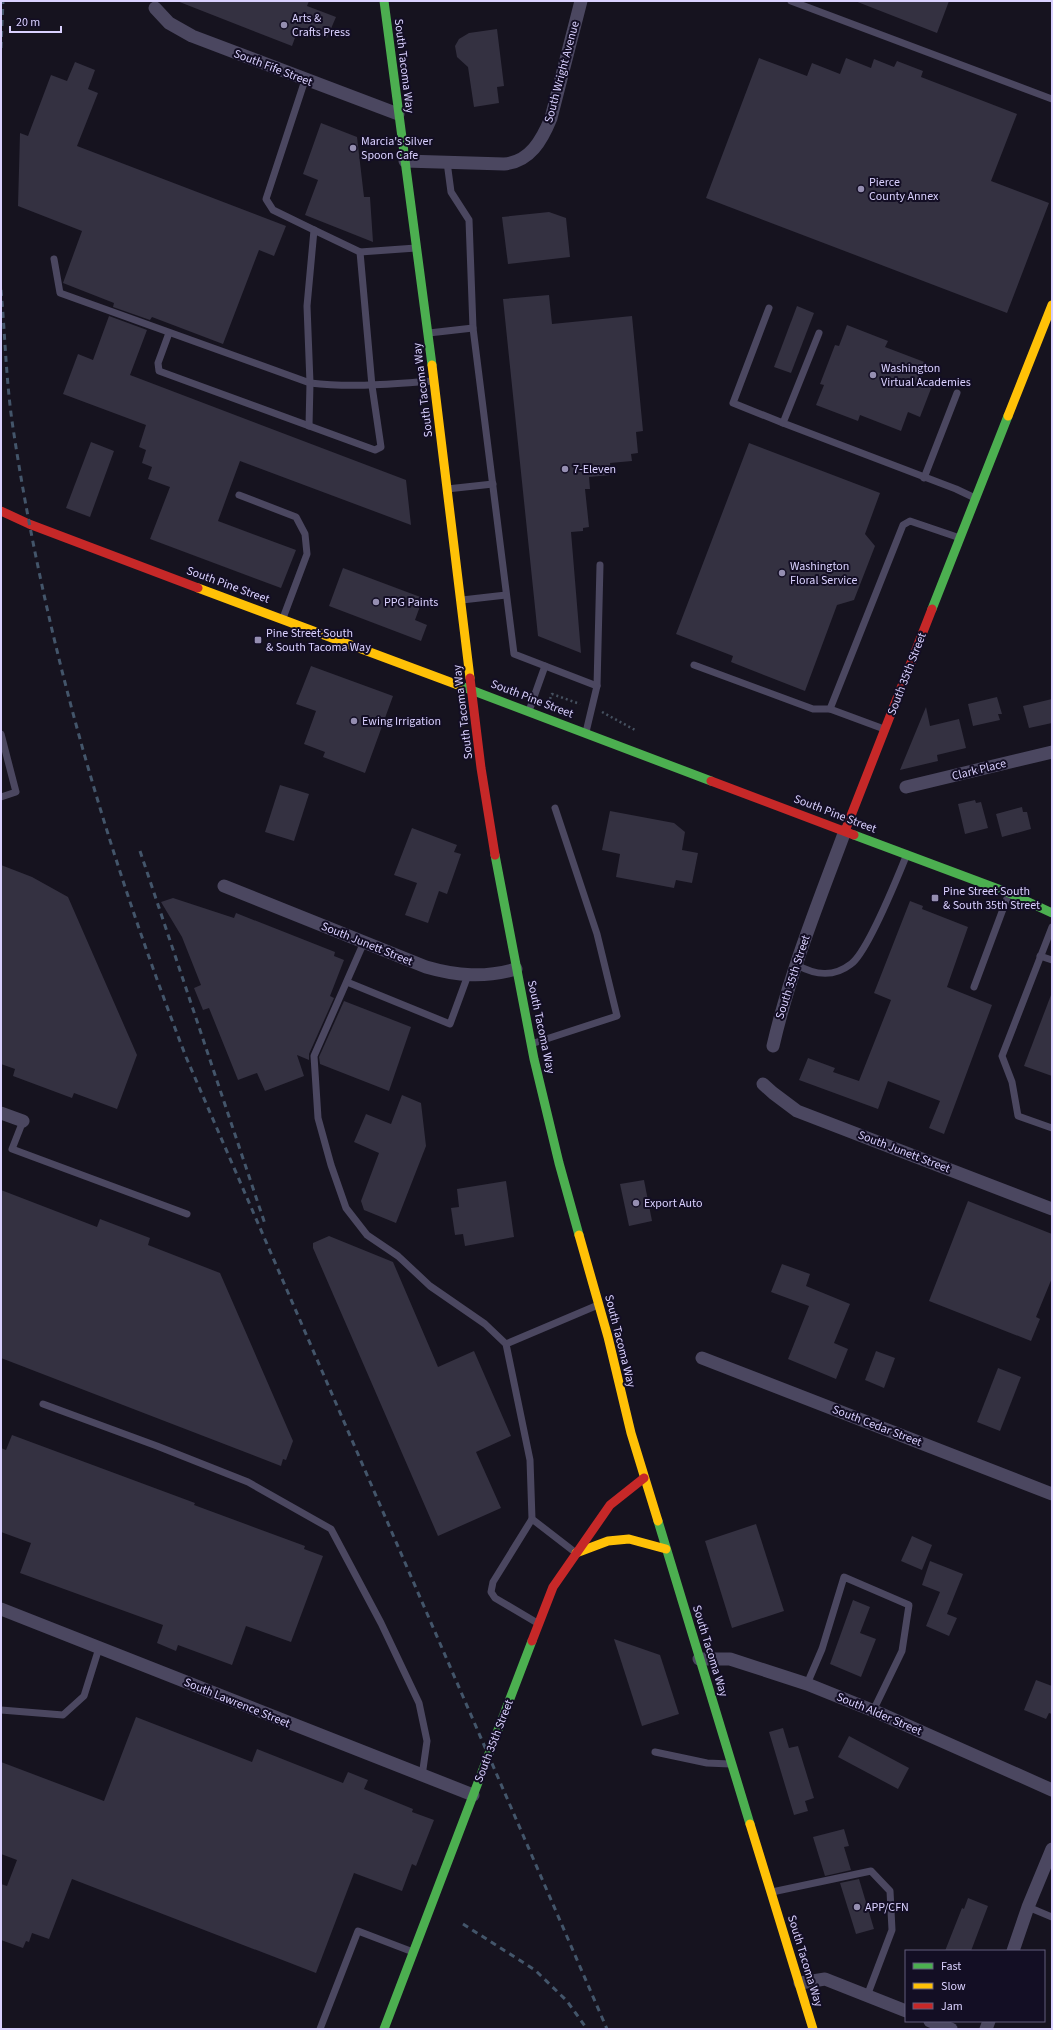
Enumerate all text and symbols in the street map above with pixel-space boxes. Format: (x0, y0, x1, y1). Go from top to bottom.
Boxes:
scale bar (10, 8, 61, 34)
place label: Arts & Crafts Press (292, 10, 350, 41)
text: 20 m (16, 14, 40, 31)
street label: South Tacoma Way (390, 18, 418, 115)
street label: South Wright Avenue (540, 19, 584, 125)
marker: Arts & Crafts Press (279, 20, 289, 30)
street label: South Fife Street (231, 45, 315, 91)
place label: Marcia's Silver Spoon Cafe (361, 133, 433, 164)
marker: Marcia's Silver Spoon Cafe (348, 143, 358, 153)
place label: Pierce County Annex (869, 174, 939, 205)
marker: Pierce County Annex (856, 184, 866, 194)
street label: South Tacoma Way (409, 341, 437, 438)
place label: Washington Virtual Academies (881, 360, 971, 391)
marker: Washington Virtual Academies (868, 370, 878, 380)
place label: 7-Eleven (573, 461, 616, 478)
marker: 7-Eleven (560, 464, 570, 474)
place label: Washington Floral Service (790, 558, 857, 589)
street label: South Pine Street (184, 562, 272, 608)
marker: Washington Floral Service (777, 568, 787, 578)
place label: PPG Paints (384, 594, 438, 611)
marker: PPG Paints (371, 597, 381, 607)
place label: Pine Street South & South Tacoma Way (266, 625, 371, 656)
street label: South 35th Street (883, 630, 931, 718)
marker: Pine Street South & South Tacoma Way (253, 635, 263, 645)
street label: South Tacoma Way (449, 663, 477, 760)
street label: South Pine Street (488, 675, 576, 723)
place label: Ewing Irrigation (362, 713, 441, 730)
marker: Ewing Irrigation (349, 716, 359, 726)
street label: Clark Place (950, 755, 1008, 785)
street label: South Pine Street (791, 790, 879, 838)
place label: Pine Street South & South 35th Street (943, 883, 1040, 914)
marker: Pine Street South & South 35th Street (930, 893, 940, 903)
street label: South Junett Street (319, 918, 415, 970)
street label: South 35th Street (771, 933, 815, 1021)
street label: South Tacoma Way (523, 979, 559, 1076)
street label: South Junett Street (855, 1127, 953, 1177)
place label: Export Auto (644, 1195, 702, 1212)
marker: Export Auto (631, 1198, 641, 1208)
street label: South Tacoma Way (600, 1293, 640, 1390)
street label: South Cedar Street (830, 1401, 924, 1451)
street label: South Tacoma Way (688, 1603, 732, 1699)
street label: South Lawrence Street (181, 1674, 293, 1732)
street label: South Alder Street (834, 1688, 924, 1740)
street label: South 35th Street (470, 1697, 518, 1785)
place label: APP/CFN (865, 1899, 909, 1916)
marker: APP/CFN (852, 1902, 862, 1912)
street label: South Tacoma Way (783, 1913, 827, 2009)
legend (905, 1950, 1045, 2022)
text: Fast (941, 1958, 961, 1975)
text: Slow (941, 1978, 966, 1995)
text: Jam (941, 1998, 963, 2015)

